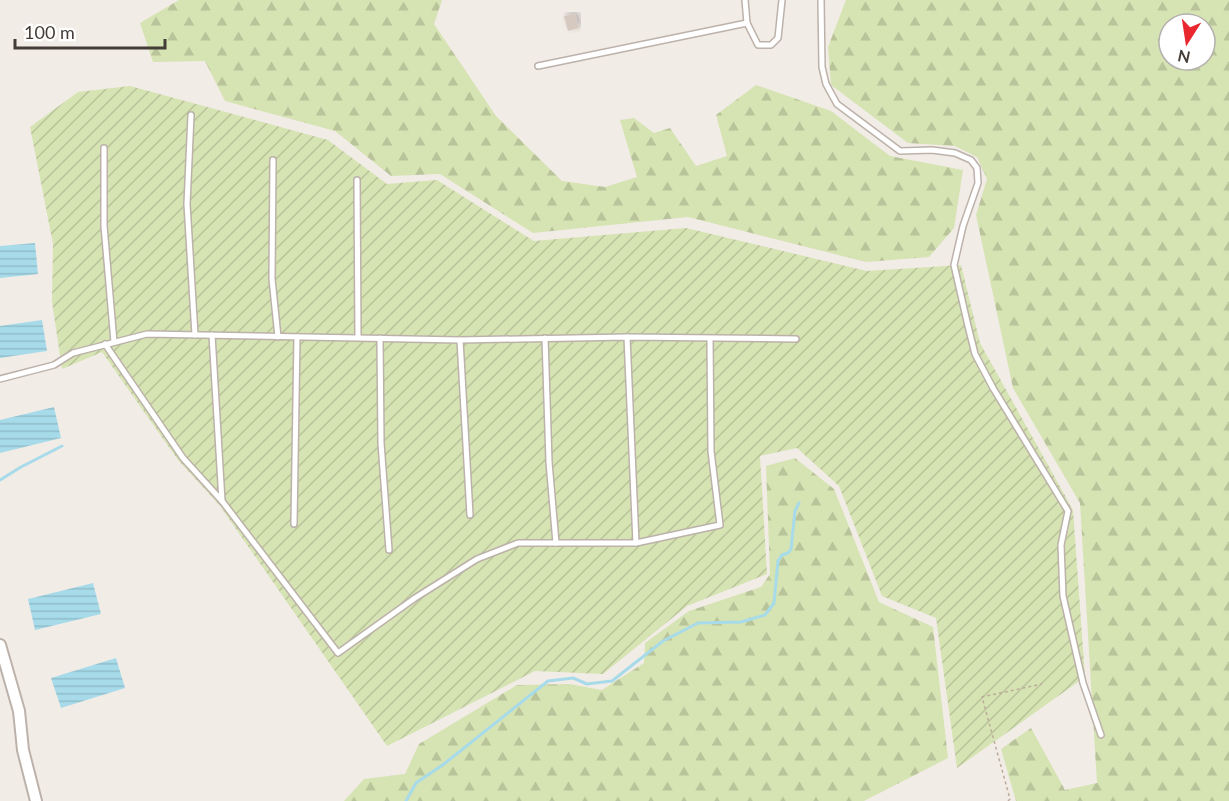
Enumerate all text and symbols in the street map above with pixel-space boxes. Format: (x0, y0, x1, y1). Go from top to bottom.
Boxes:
scale bar (15, 12, 165, 50)
north arrow (1157, 12, 1217, 72)
text: 100 m (24, 21, 75, 43)
text: N (1176, 47, 1192, 68)

